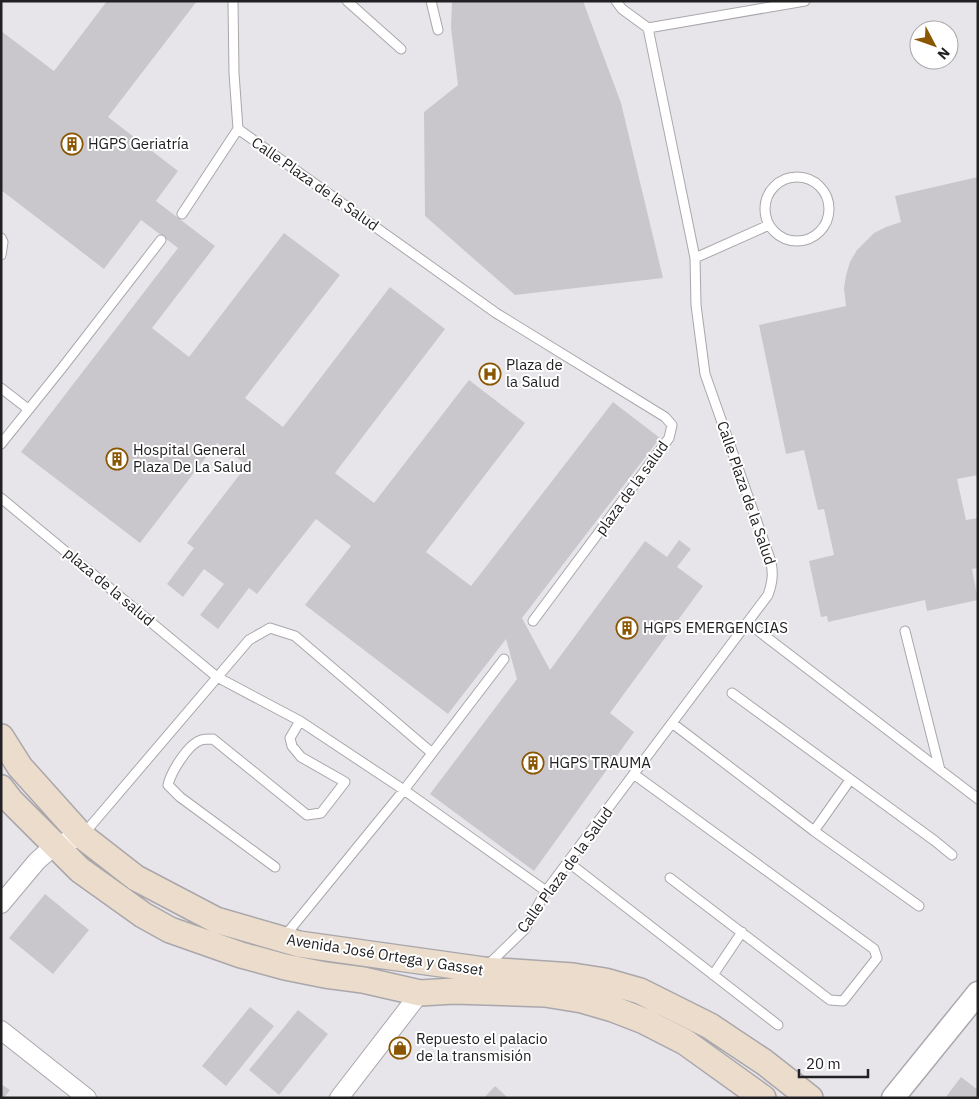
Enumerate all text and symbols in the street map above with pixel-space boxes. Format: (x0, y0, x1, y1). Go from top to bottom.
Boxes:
north arrow (909, 20, 959, 70)
text: N (934, 44, 954, 63)
building icon: HGPS Geriatría (60, 132, 84, 156)
street label: Calle Plaza de la Salud (248, 132, 383, 235)
place label: HGPS Geriatría (88, 134, 189, 153)
place label: Plaza de la Salud (506, 355, 563, 391)
hospital icon: Plaza de la Salud (478, 362, 502, 386)
street label: Calle Plaza de la Salud (713, 418, 780, 567)
street label: plaza de la salud (591, 437, 672, 539)
place label: Hospital General Plaza De La Salud (133, 440, 252, 476)
building icon: Hospital General Plaza De La Salud (105, 447, 129, 471)
street label: plaza de la salud (60, 543, 158, 630)
building icon: HGPS EMERGENCIAS (615, 616, 639, 640)
place label: HGPS EMERGENCIAS (643, 618, 788, 637)
building icon: HGPS TRAUMA (521, 751, 545, 775)
place label: HGPS TRAUMA (549, 753, 651, 772)
street label: Calle Plaza de la Salud (513, 803, 617, 936)
street label: Avenida José Ortega y Gasset (285, 930, 485, 979)
place label: Repuesto el palacio de la transmisión (416, 1029, 548, 1065)
shop icon: Repuesto el palacio de la transmisión (388, 1036, 412, 1060)
scale bar (799, 1046, 868, 1078)
text: 20 m (806, 1054, 841, 1073)

